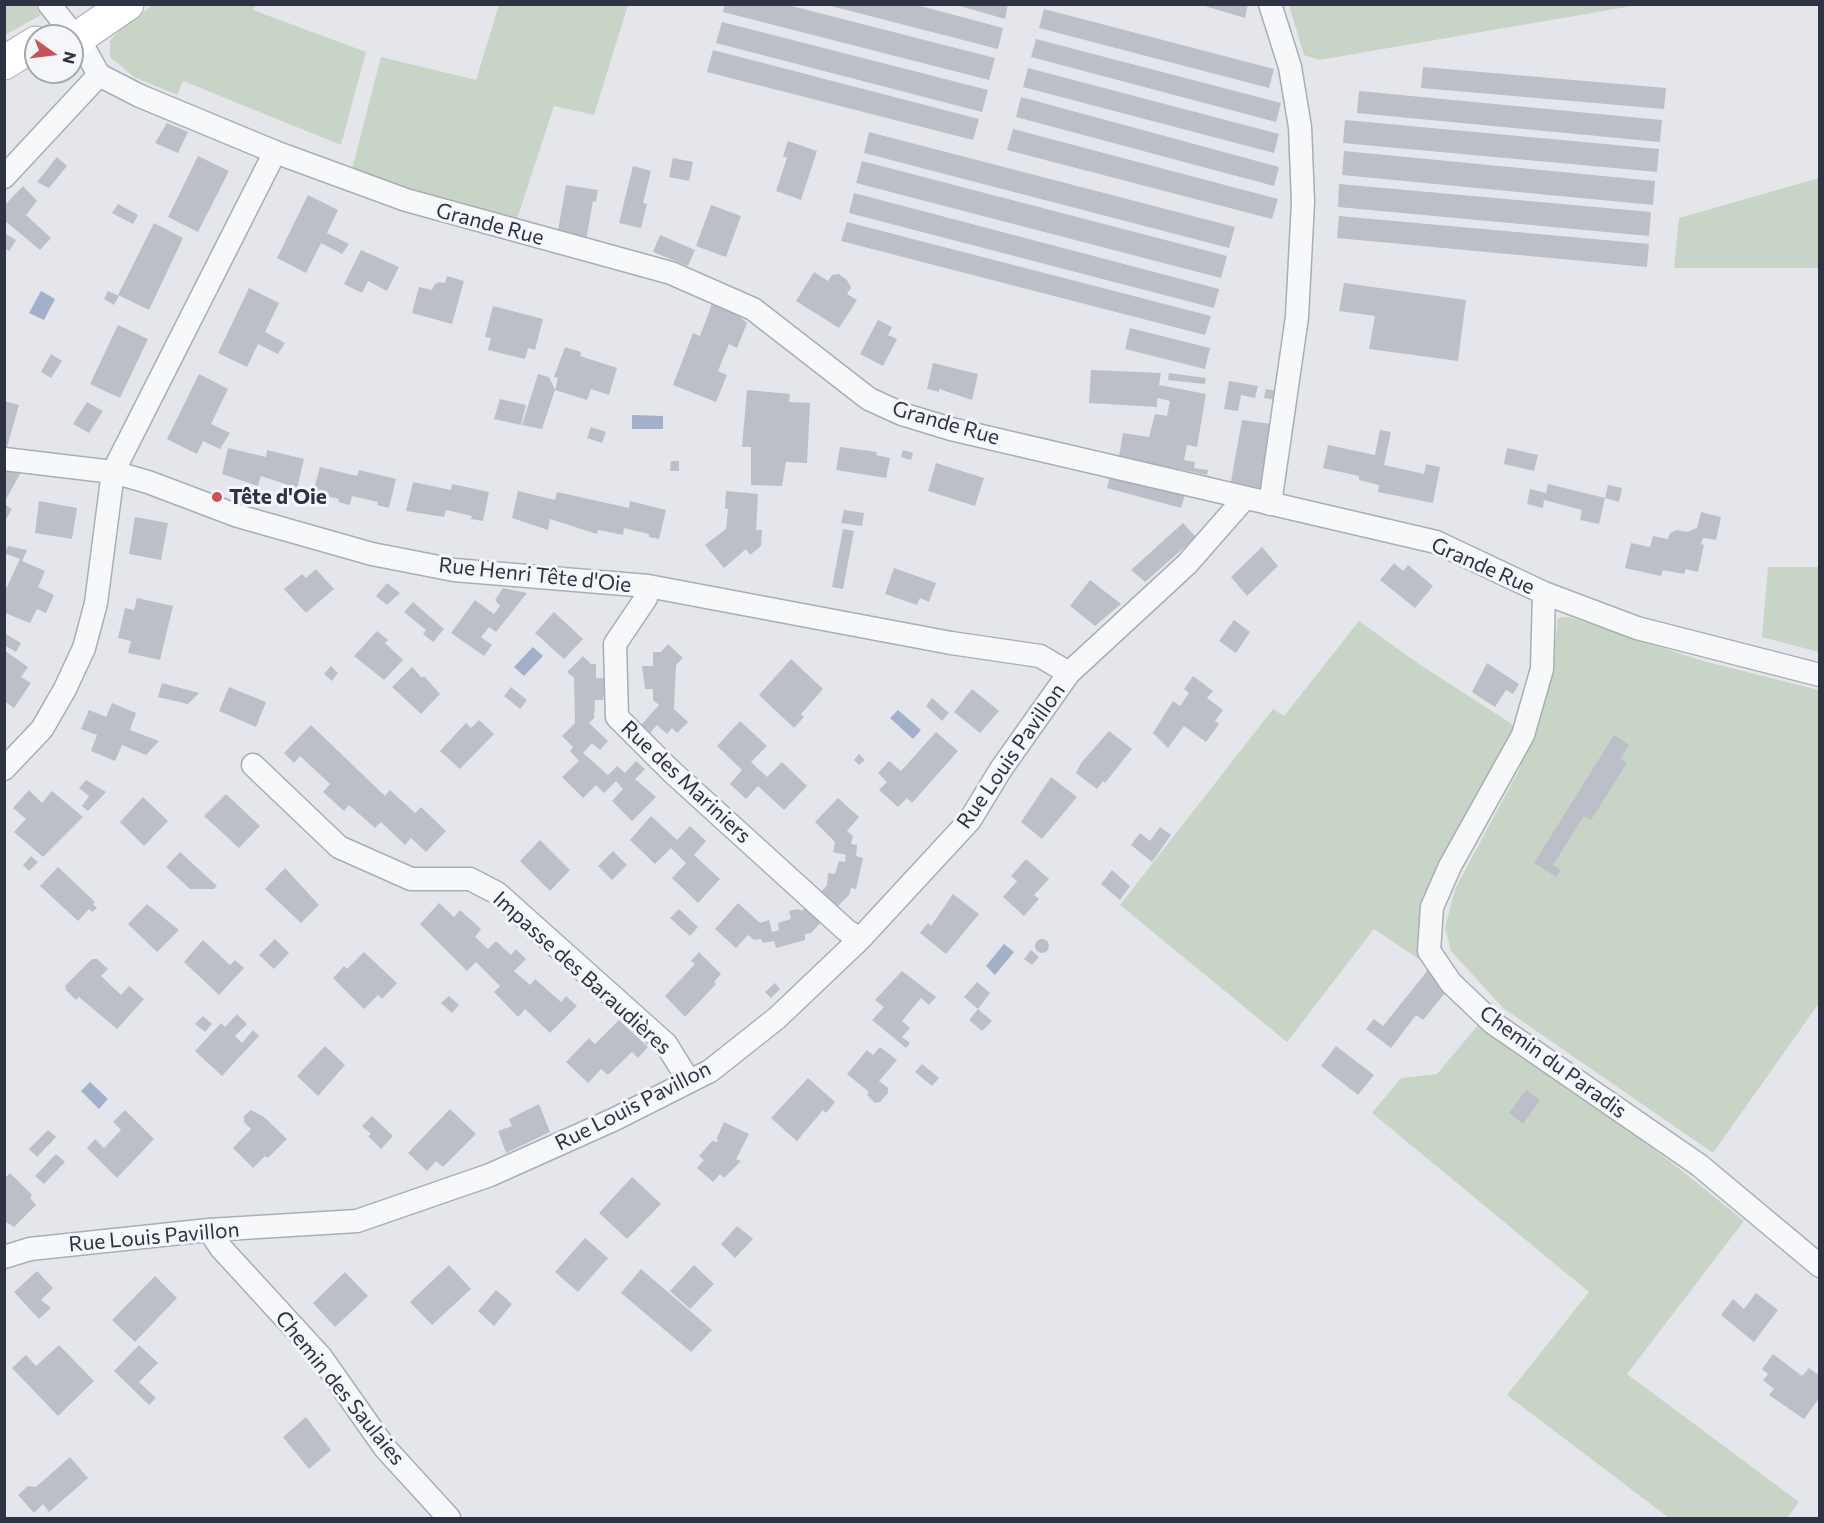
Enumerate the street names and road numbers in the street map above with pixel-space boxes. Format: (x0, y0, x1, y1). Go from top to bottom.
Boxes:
street label: Grande Rue (433, 198, 547, 250)
street label: Grande Rue (889, 396, 1003, 450)
street label: Grande Rue (1427, 532, 1539, 600)
street label: Rue Henri Tête d'Oie (437, 552, 633, 598)
street label: Rue Louis Pavillon (952, 679, 1070, 833)
street label: Rue des Mariniers (616, 715, 756, 849)
street label: Impasse des Baraudières (488, 886, 676, 1060)
street label: Chemin du Paradis (1475, 1000, 1631, 1124)
street label: Rue Louis Pavillon (551, 1056, 715, 1156)
street label: Rue Louis Pavillon (68, 1217, 240, 1257)
street label: Chemin des Saulaies (270, 1306, 410, 1470)

